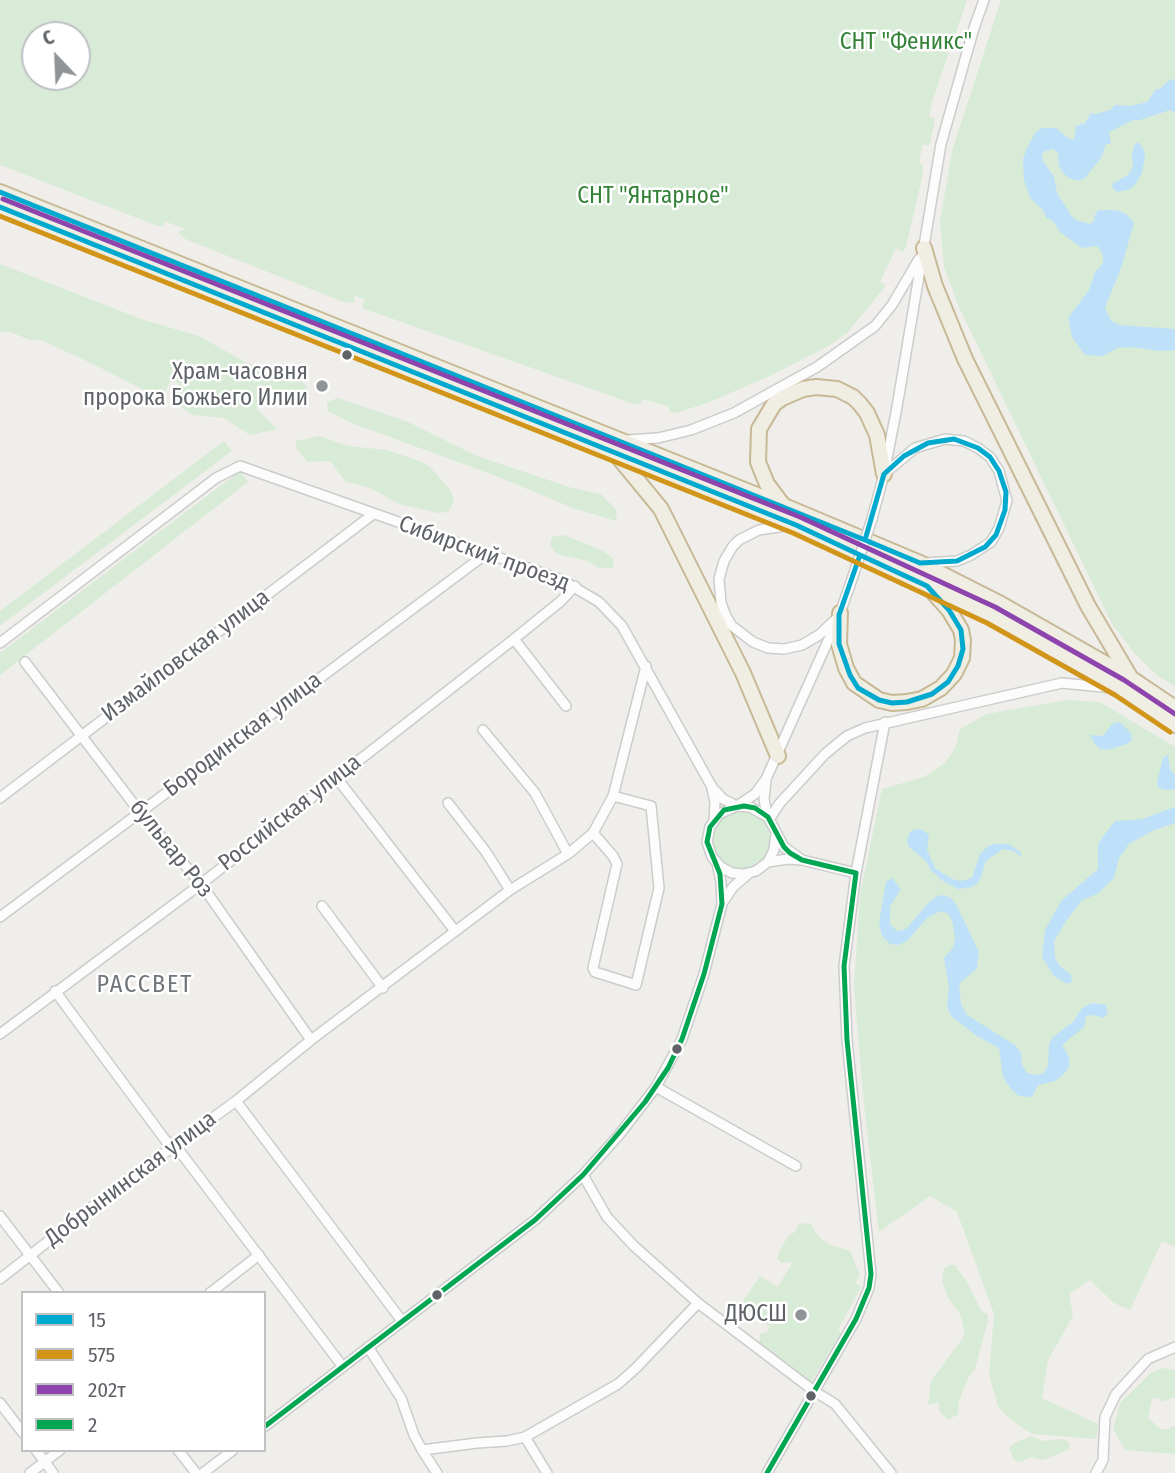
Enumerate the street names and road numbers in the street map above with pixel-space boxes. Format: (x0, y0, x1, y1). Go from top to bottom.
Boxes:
street label: Сибирский проезд (395, 510, 573, 598)
street label: Измайловская улица (97, 584, 275, 728)
street label: Бородинская улица (159, 667, 327, 803)
street label: Российская улица (213, 749, 367, 877)
street label: бульвар Роз (123, 795, 219, 903)
street label: Добрынинская улица (40, 1106, 222, 1252)

